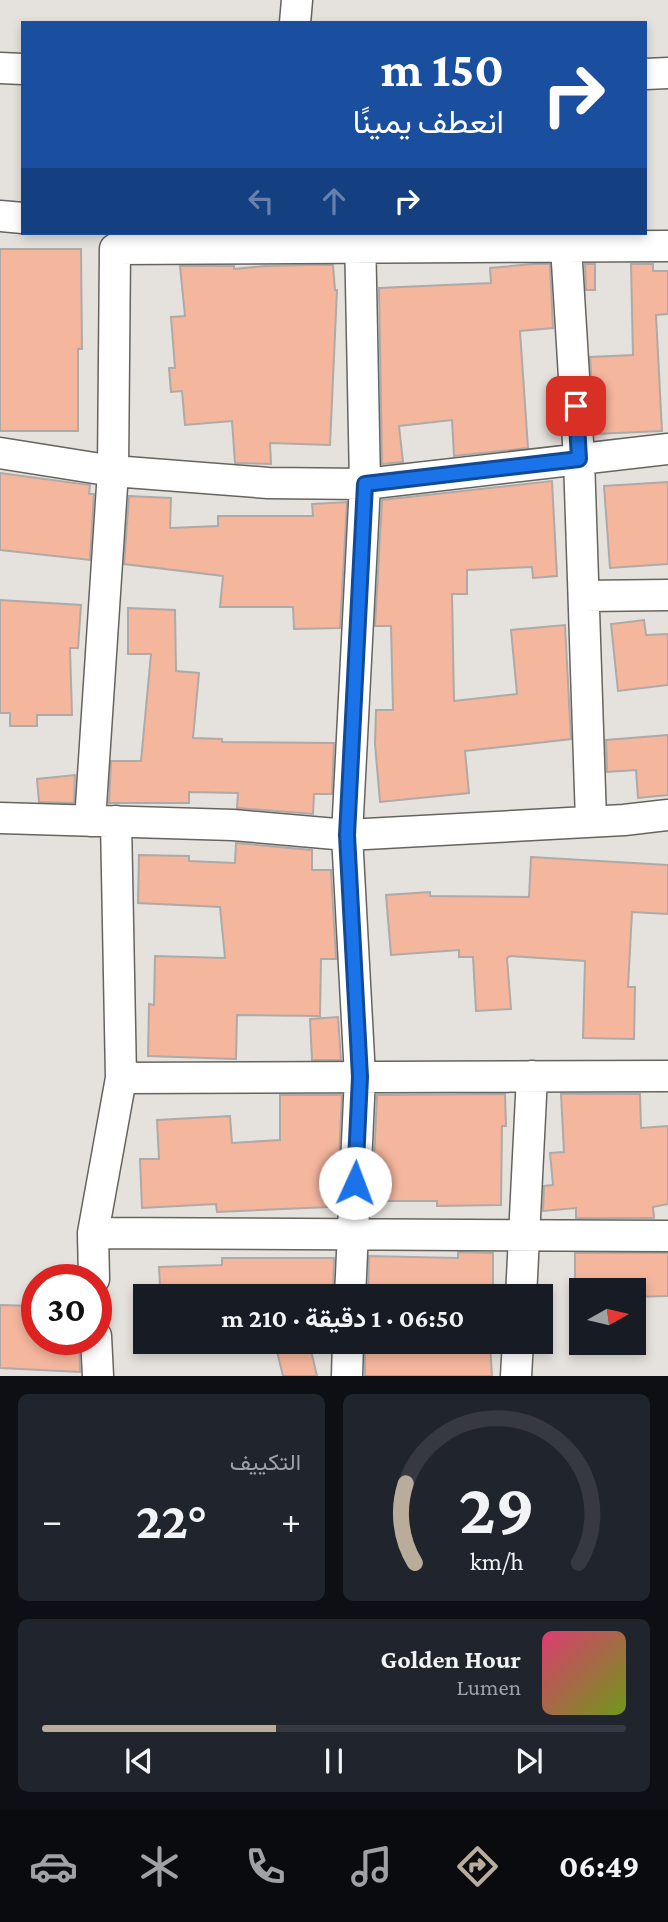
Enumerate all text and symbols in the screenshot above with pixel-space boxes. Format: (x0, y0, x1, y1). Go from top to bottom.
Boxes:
text: 150 m (381, 42, 504, 97)
icon: right (528, 49, 619, 140)
text: انعطف يمينًا (353, 104, 504, 140)
icon: left (242, 182, 280, 220)
icon: ahead (315, 182, 353, 220)
icon: right (388, 182, 426, 220)
pin (546, 376, 606, 436)
icon: arrive (557, 387, 595, 425)
position arrow (318, 1146, 392, 1220)
speed limit sign: 30 (21, 1264, 112, 1355)
north arrow (569, 1278, 646, 1354)
map controls (569, 1278, 646, 1355)
text: 06:50 · 1 دقيقة · 210 m (222, 1304, 464, 1333)
text: التكييف (230, 1449, 301, 1475)
text: 29 (458, 1469, 535, 1550)
text: 22° (136, 1491, 207, 1549)
text: − (42, 1499, 62, 1541)
text: + (281, 1499, 301, 1541)
text: km/h (470, 1548, 523, 1575)
text: Golden Hour (380, 1645, 521, 1674)
text: Lumen (457, 1674, 521, 1700)
icon: previous (120, 1742, 158, 1780)
icon: pause (315, 1742, 353, 1780)
icon: next (510, 1742, 548, 1780)
icon: car (29, 1842, 78, 1891)
icon: climate (135, 1842, 184, 1891)
icon: phone (241, 1842, 290, 1891)
icon: music (347, 1842, 396, 1891)
icon: directions (453, 1842, 502, 1891)
text: 06:49 (559, 1848, 639, 1884)

